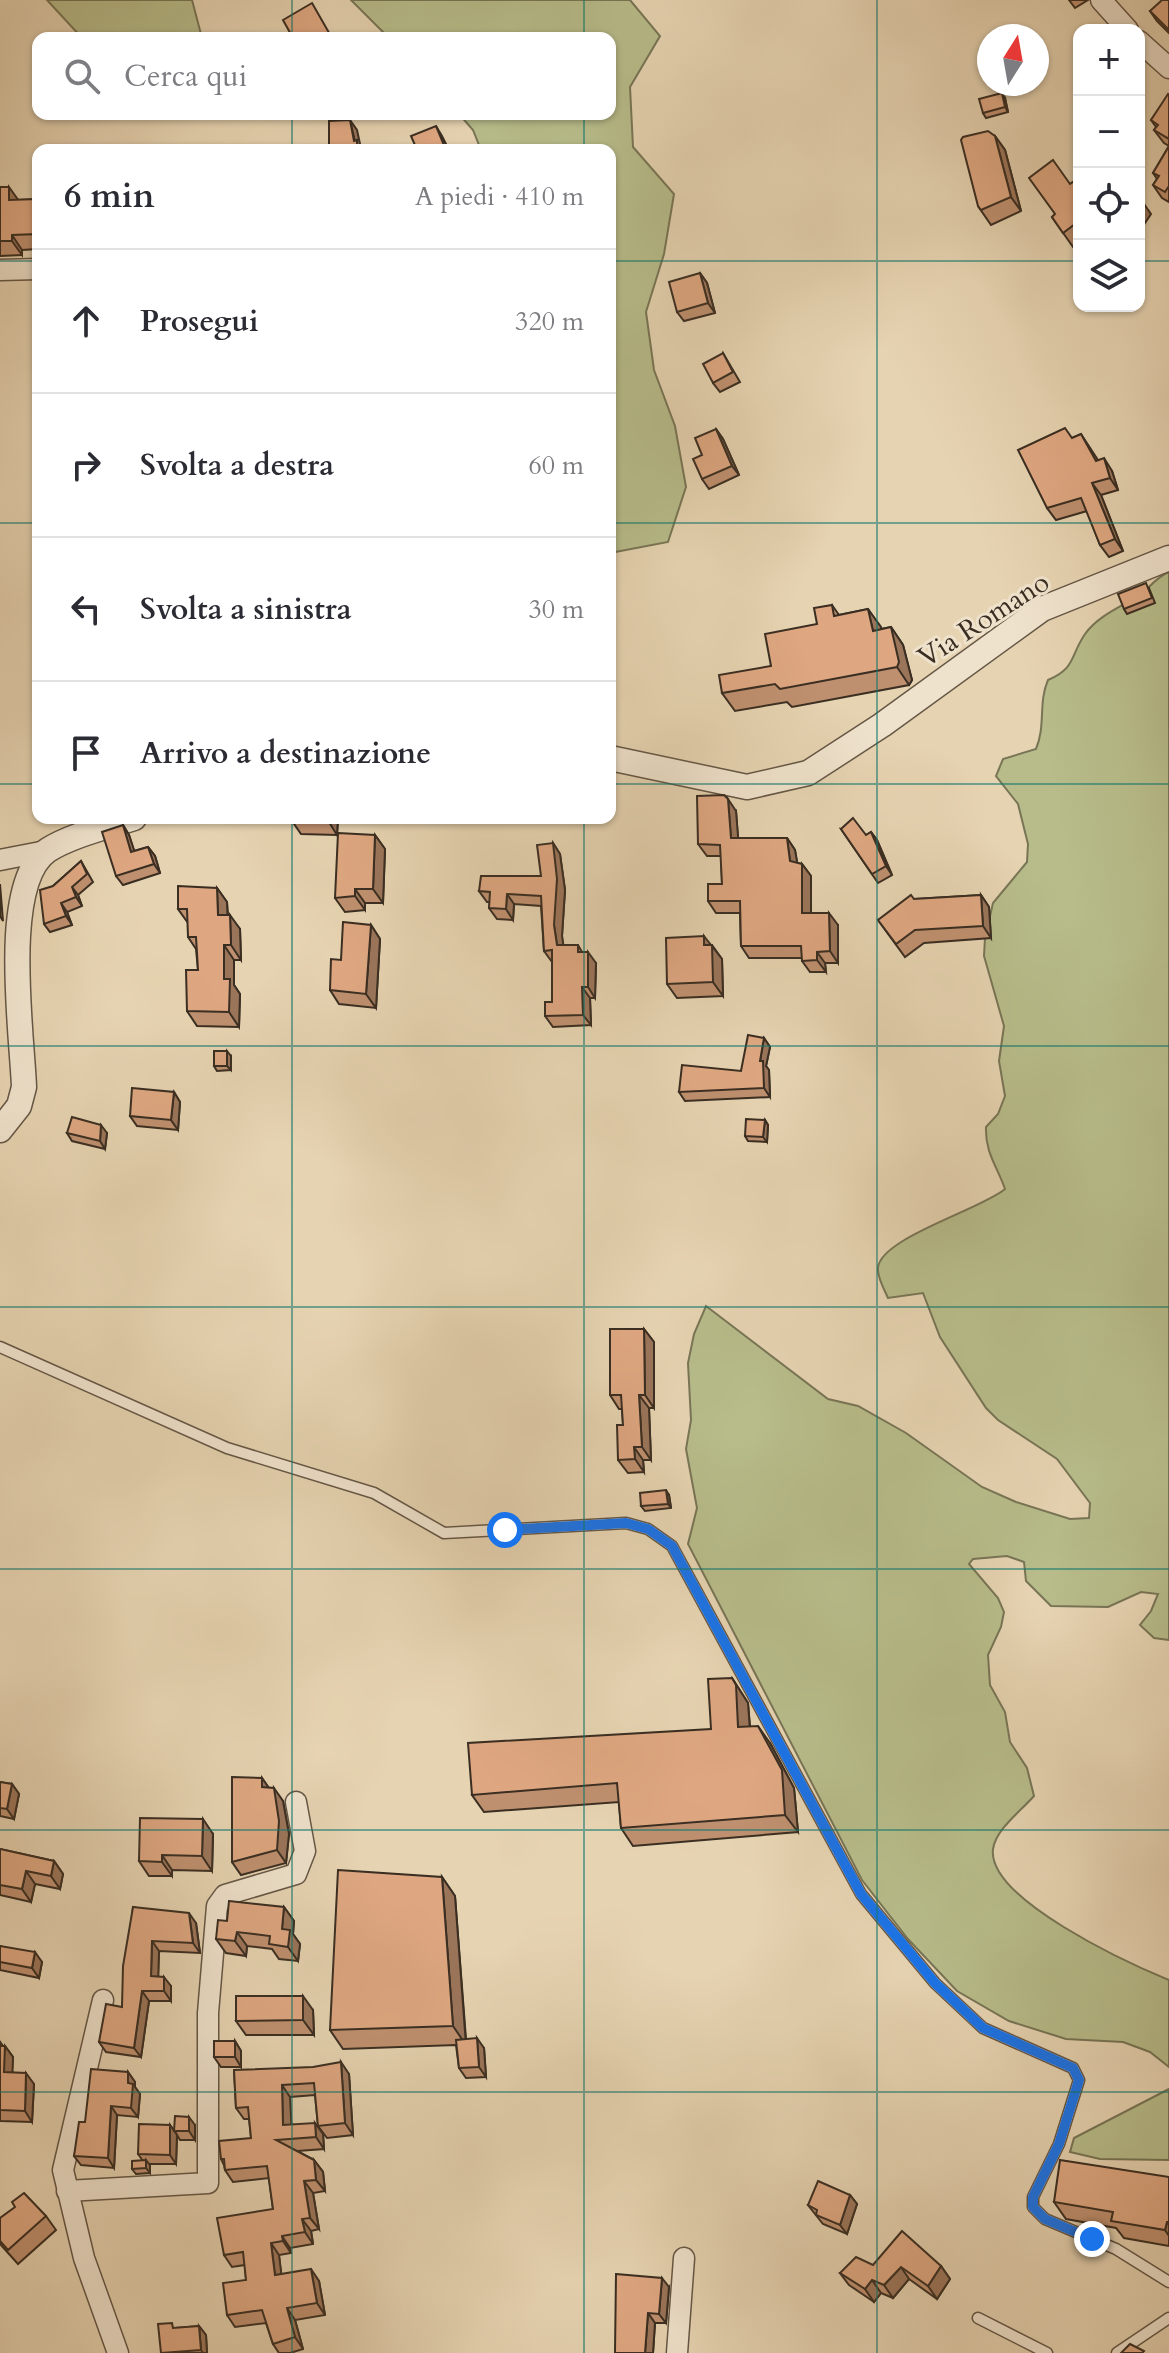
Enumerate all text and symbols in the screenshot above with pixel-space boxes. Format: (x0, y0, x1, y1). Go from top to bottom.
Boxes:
north arrow (977, 24, 1049, 96)
map controls (1073, 24, 1145, 312)
button: + (1073, 24, 1145, 96)
search box (32, 32, 616, 120)
icon: search (60, 54, 104, 98)
text: Cerca qui (124, 56, 247, 97)
button: − (1073, 96, 1145, 168)
button: locate (1073, 168, 1145, 240)
text: 6 min (64, 173, 155, 219)
text: A piedi · 410 m (415, 179, 584, 214)
button: layers (1073, 240, 1145, 312)
icon: ahead (64, 299, 108, 343)
text: Prosegui (140, 301, 259, 342)
text: 320 m (515, 304, 584, 339)
icon: right (64, 443, 108, 487)
text: Svolta a destra (140, 445, 334, 486)
text: 60 m (528, 448, 584, 483)
street label: Via Romano (911, 563, 1057, 676)
icon: left (64, 587, 108, 631)
text: Svolta a sinistra (140, 589, 352, 630)
text: 30 m (528, 592, 584, 627)
icon: arrive (64, 731, 108, 775)
text: Arrivo a destinazione (140, 733, 431, 774)
route start (487, 1512, 523, 1548)
route end (1074, 2221, 1110, 2257)

